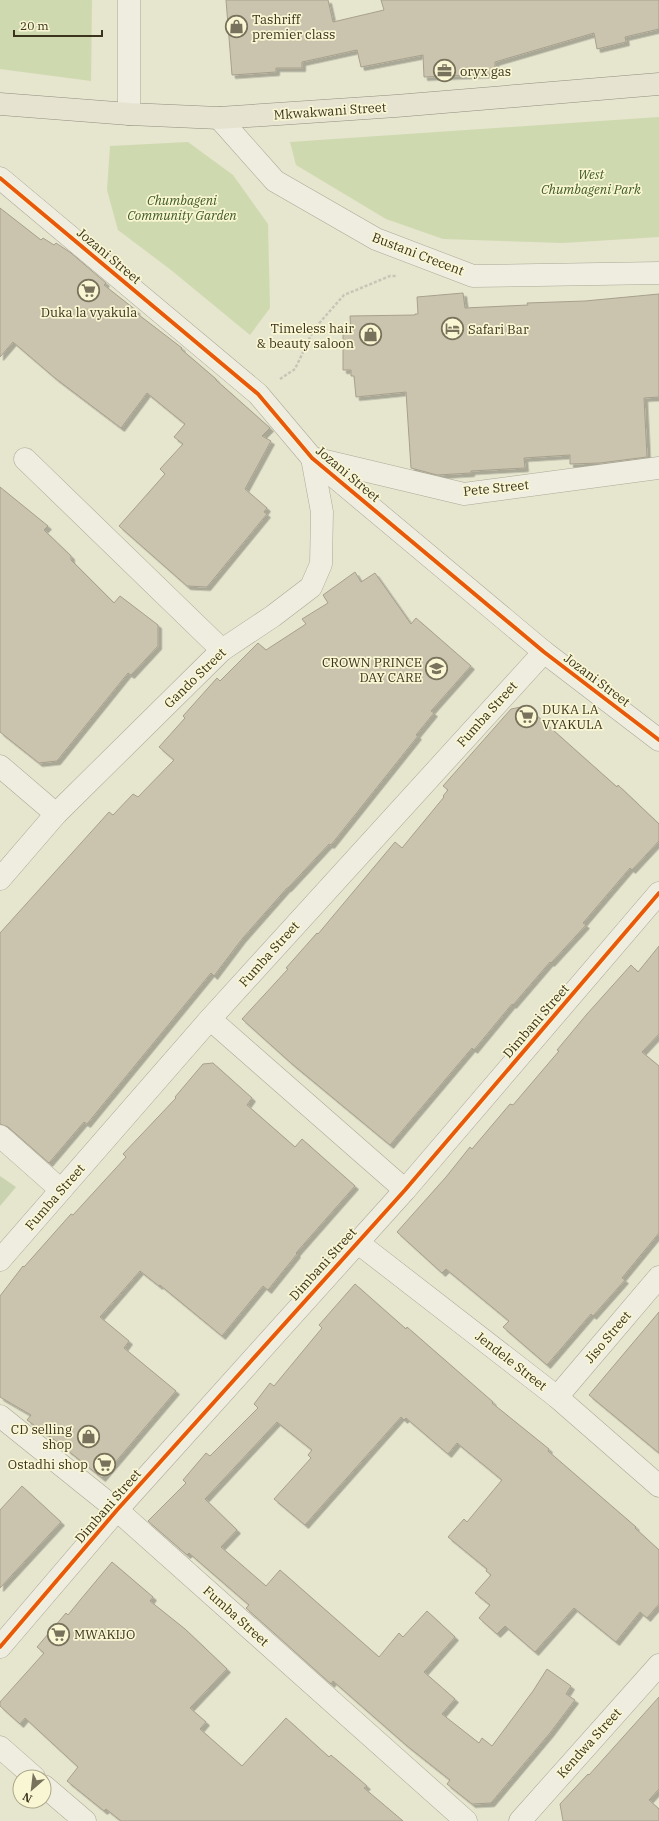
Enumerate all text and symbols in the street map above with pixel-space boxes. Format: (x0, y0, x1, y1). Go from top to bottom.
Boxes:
place label: Tashriff premier class (252, 11, 335, 43)
scale bar (14, 12, 102, 38)
shop icon: Tashriff premier class (223, 13, 249, 39)
text: 20 m (20, 18, 49, 33)
office icon: oryx gas (432, 58, 458, 84)
place label: oryx gas (460, 63, 511, 80)
street label: Mkwakwani Street (273, 99, 387, 123)
park label: West Chumbageni Park (541, 166, 641, 198)
park label: Chumbageni Community Garden (127, 192, 237, 224)
street label: Jozani Street (73, 224, 145, 288)
street label: Bustani Crecent (369, 229, 467, 280)
supermarket icon: Duka la vyakula (76, 277, 102, 303)
place label: Duka la vyakula (41, 304, 137, 321)
hotel icon: Safari Bar (439, 316, 465, 342)
place label: Timeless hair & beauty saloon (257, 320, 354, 352)
place label: Safari Bar (468, 321, 529, 338)
shop icon: Timeless hair & beauty saloon (357, 322, 383, 348)
street label: Jozani Street (312, 442, 384, 506)
street label: Pete Street (462, 476, 530, 500)
street label: Gando Street (160, 644, 230, 712)
street label: Jozani Street (560, 650, 634, 711)
place label: CROWN PRINCE DAY CARE (322, 654, 422, 686)
school or university icon: CROWN PRINCE DAY CARE (424, 656, 450, 682)
street label: Fumba Street (453, 677, 521, 750)
place label: DUKA LA VYAKULA (542, 701, 603, 733)
supermarket icon: DUKA LA VYAKULA (514, 703, 540, 729)
street label: Fumba Street (235, 917, 303, 990)
street label: Dimbani Street (499, 980, 573, 1062)
street label: Fumba Street (21, 1160, 89, 1234)
street label: Dimbani Street (286, 1224, 361, 1304)
street label: Jiso Street (581, 1307, 635, 1367)
street label: Jendele Street (472, 1328, 551, 1395)
place label: CD selling shop (11, 1421, 72, 1453)
shop icon: CD selling shop (75, 1423, 101, 1449)
supermarket icon: Ostadhi shop (91, 1451, 117, 1477)
place label: Ostadhi shop (8, 1456, 88, 1473)
street label: Dimbani Street (71, 1465, 145, 1547)
street label: Fumba Street (200, 1582, 273, 1650)
supermarket icon: MWAKIJO (45, 1621, 71, 1647)
place label: MWAKIJO (74, 1626, 135, 1643)
street label: Kendwa Street (553, 1704, 625, 1782)
north arrow (12, 1769, 52, 1809)
text: N (20, 1789, 34, 1806)

